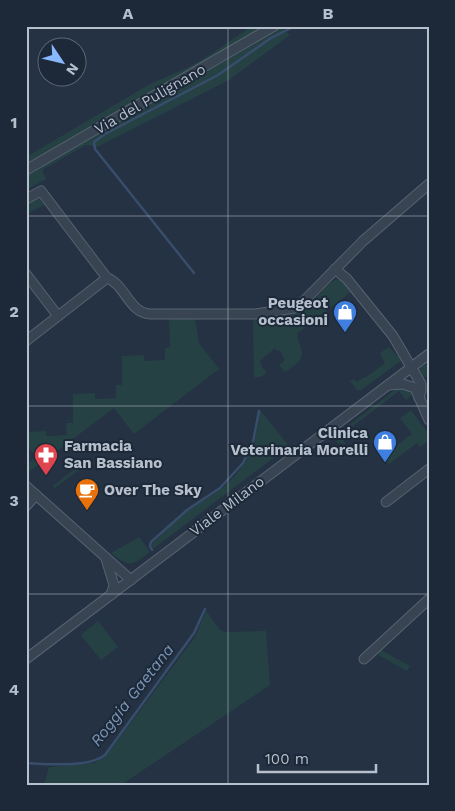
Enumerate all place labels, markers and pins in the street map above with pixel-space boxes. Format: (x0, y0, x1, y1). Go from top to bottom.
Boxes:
place label: Peugeot occasioni (258, 294, 328, 329)
shop icon: Peugeot occasioni (332, 299, 358, 333)
place label: Clinica Veterinaria Morelli (231, 424, 368, 459)
shop icon: Clinica Veterinaria Morelli (372, 429, 398, 463)
place label: Farmacia San Bassiano (64, 437, 162, 472)
pharmacy icon: Farmacia San Bassiano (33, 442, 59, 476)
cafe icon: Over The Sky (74, 477, 100, 511)
place label: Over The Sky (104, 481, 202, 499)

